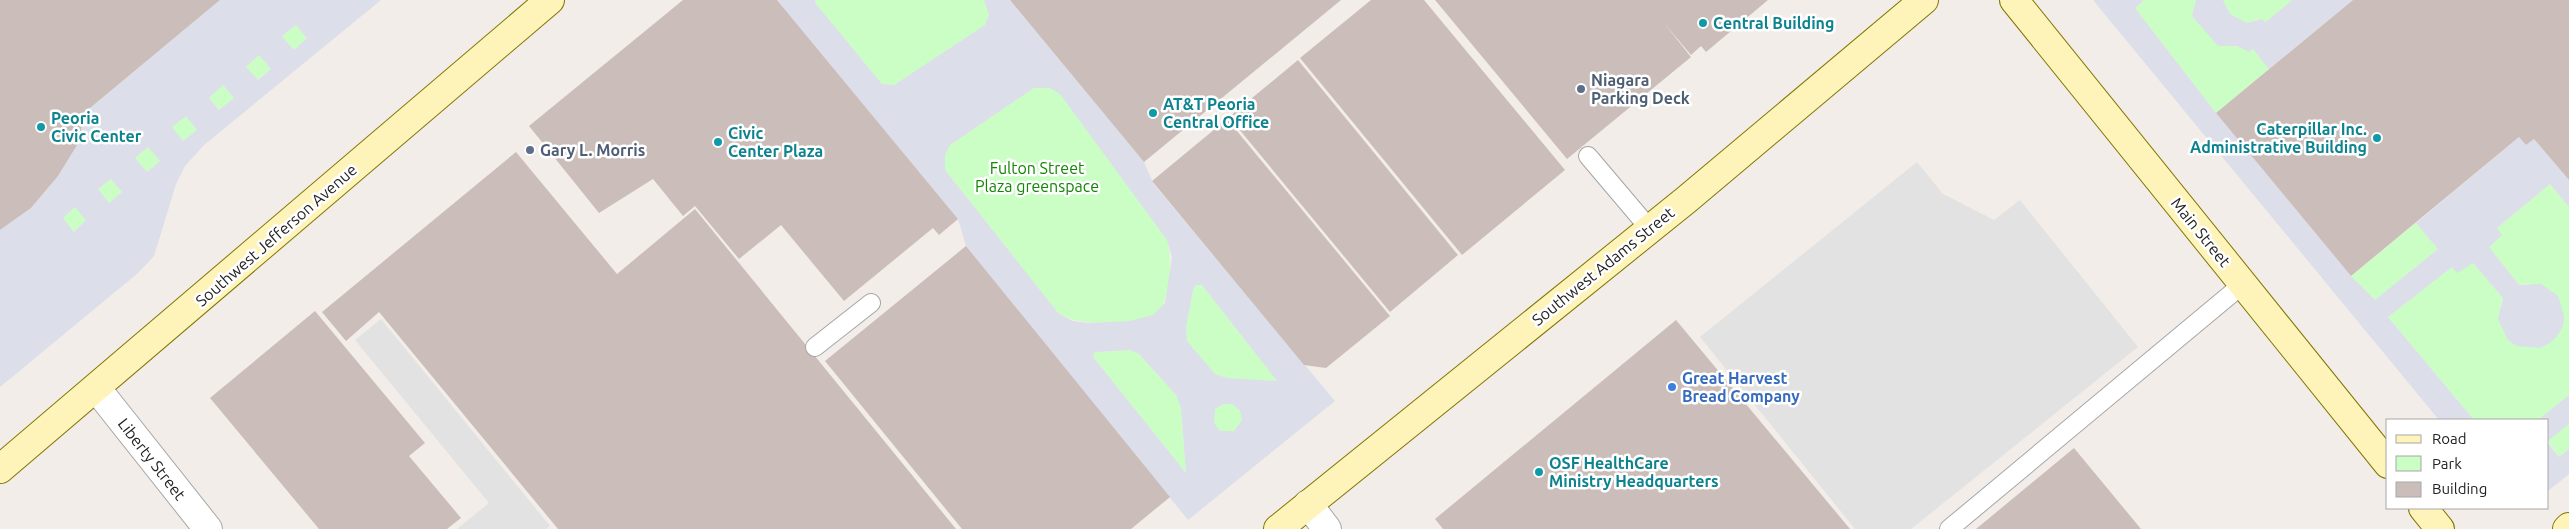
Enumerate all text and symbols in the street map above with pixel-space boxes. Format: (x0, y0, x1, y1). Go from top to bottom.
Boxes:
place label: Central Building (1713, 14, 1834, 32)
marker: Central Building (1697, 17, 1709, 29)
place label: Niagara Parking Deck (1591, 71, 1690, 107)
marker: Niagara Parking Deck (1575, 83, 1587, 95)
place label: AT&T Peoria Central Office (1163, 95, 1269, 131)
marker: AT&T Peoria Central Office (1147, 107, 1159, 119)
place label: Peoria Civic Center (51, 109, 142, 145)
place label: Caterpillar Inc. Administrative Building (2190, 120, 2367, 156)
marker: Peoria Civic Center (35, 121, 47, 133)
place label: Civic Center Plaza (728, 124, 823, 160)
marker: Caterpillar Inc. Administrative Building (2371, 132, 2383, 144)
marker: Civic Center Plaza (712, 136, 724, 148)
place label: Gary L. Morris (540, 141, 645, 159)
marker: Gary L. Morris (524, 144, 536, 156)
park label: Fulton Street Plaza greenspace (975, 159, 1099, 195)
street label: Southwest Jefferson Avenue (192, 160, 360, 310)
street label: Main Street (2168, 194, 2235, 271)
street label: Southwest Adams Street (1528, 203, 1678, 329)
place label: Great Harvest Bread Company (1682, 369, 1800, 405)
marker: Great Harvest Bread Company (1666, 381, 1678, 393)
street label: Liberty Street (115, 415, 190, 504)
legend (2386, 419, 2549, 509)
text: Road (2432, 430, 2467, 447)
place label: OSF HealthCare Ministry Headquarters (1549, 454, 1719, 490)
text: Park (2432, 455, 2462, 472)
marker: OSF HealthCare Ministry Headquarters (1533, 466, 1545, 478)
text: Building (2432, 480, 2487, 497)

